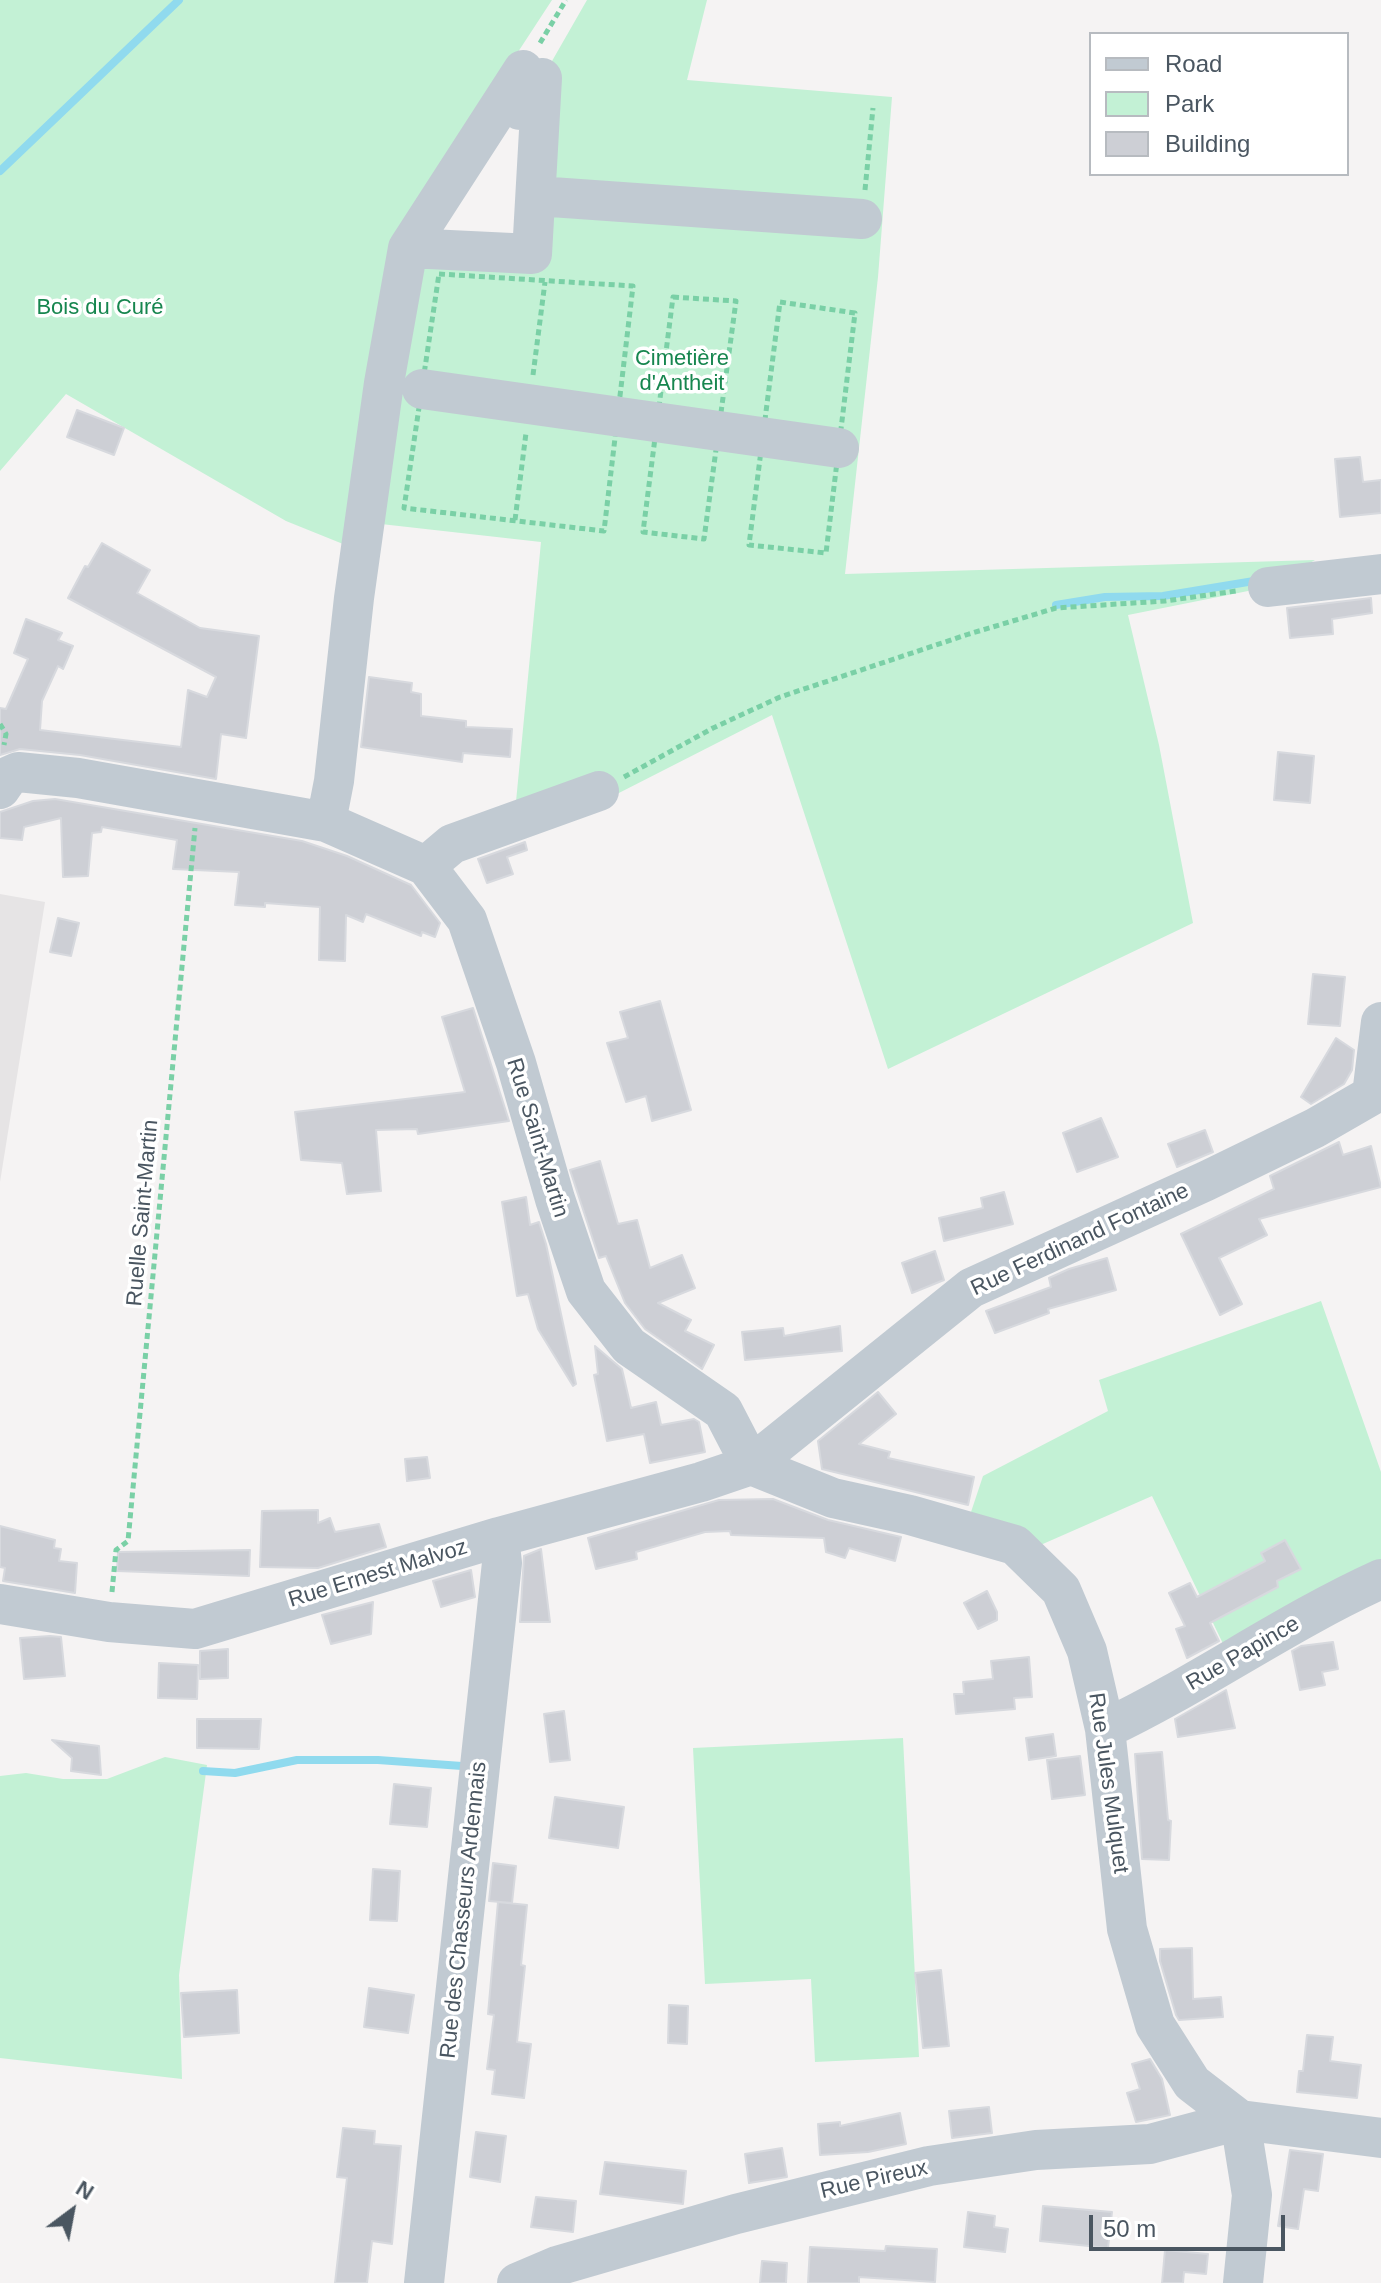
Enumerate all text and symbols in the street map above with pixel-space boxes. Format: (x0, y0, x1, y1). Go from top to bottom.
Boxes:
legend (1089, 32, 1349, 176)
text: Road (1165, 50, 1222, 77)
text: Park (1165, 90, 1214, 117)
text: Building (1165, 130, 1250, 157)
park label: Bois du Curé (36, 295, 164, 321)
park label: Cimetière d'Antheit (635, 346, 729, 398)
street label: Rue Saint-Martin (500, 1055, 574, 1221)
street label: Ruelle Saint-Martin (122, 1119, 164, 1307)
street label: Rue Ferdinand Fontaine (967, 1178, 1193, 1302)
street label: Rue Ernest Malvoz (285, 1534, 471, 1614)
street label: Rue Papince (1182, 1611, 1304, 1697)
street label: Rue Jules Mulquet (1082, 1691, 1134, 1875)
street label: Rue des Chasseurs Ardennais (435, 1760, 493, 2060)
street label: Rue Pireux (818, 2155, 930, 2205)
north arrow (32, 2171, 112, 2251)
text: N (72, 2175, 98, 2205)
scale bar (1093, 2199, 1289, 2249)
text: 50 m (1103, 2215, 1156, 2242)

